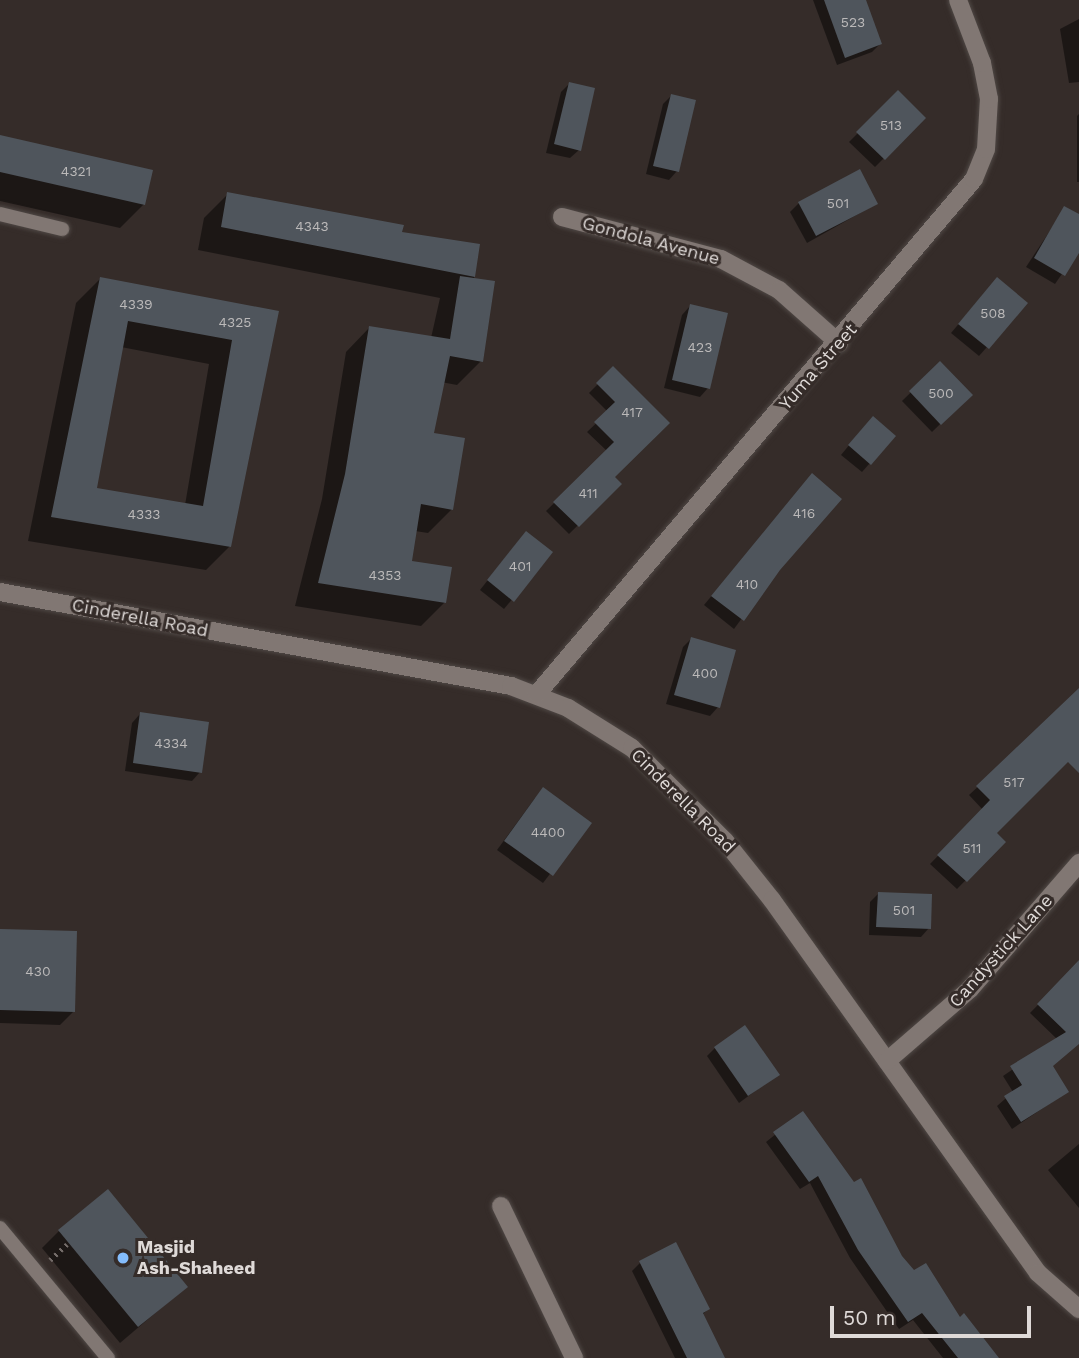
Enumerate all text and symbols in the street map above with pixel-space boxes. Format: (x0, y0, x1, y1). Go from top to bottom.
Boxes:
house number: 523 (841, 14, 865, 30)
house number: 513 (880, 117, 902, 133)
house number: 4321 (61, 163, 91, 179)
house number: 501 (827, 195, 849, 211)
street label: Gondola Avenue (579, 212, 723, 270)
house number: 4343 (295, 218, 329, 234)
house number: 4339 (119, 296, 153, 312)
house number: 508 (980, 305, 1006, 321)
house number: 4325 (218, 314, 252, 330)
street label: Yuma Street (774, 319, 862, 415)
house number: 423 (688, 339, 712, 355)
house number: 500 (928, 385, 954, 401)
house number: 417 (621, 404, 643, 420)
house number: 411 (578, 485, 598, 501)
house number: 416 (793, 505, 815, 521)
house number: 4333 (127, 506, 161, 522)
house number: 401 (509, 558, 531, 574)
house number: 4353 (368, 567, 402, 583)
house number: 410 (736, 576, 758, 592)
street label: Cinderella Road (70, 594, 210, 642)
house number: 400 (692, 665, 718, 681)
house number: 4334 (154, 735, 188, 751)
street label: Cinderella Road (626, 744, 740, 858)
house number: 517 (1003, 774, 1025, 790)
house number: 4400 (531, 824, 565, 840)
house number: 511 (962, 840, 982, 856)
street label: Candystick Lane (945, 890, 1057, 1012)
house number: 501 (893, 902, 915, 918)
house number: 430 (25, 963, 51, 979)
place label: Masjid Ash-Shaheed (137, 1237, 256, 1280)
marker: Masjid Ash-Shaheed (115, 1250, 131, 1266)
scale bar (834, 1292, 1035, 1336)
text: 50 m (843, 1305, 895, 1330)

